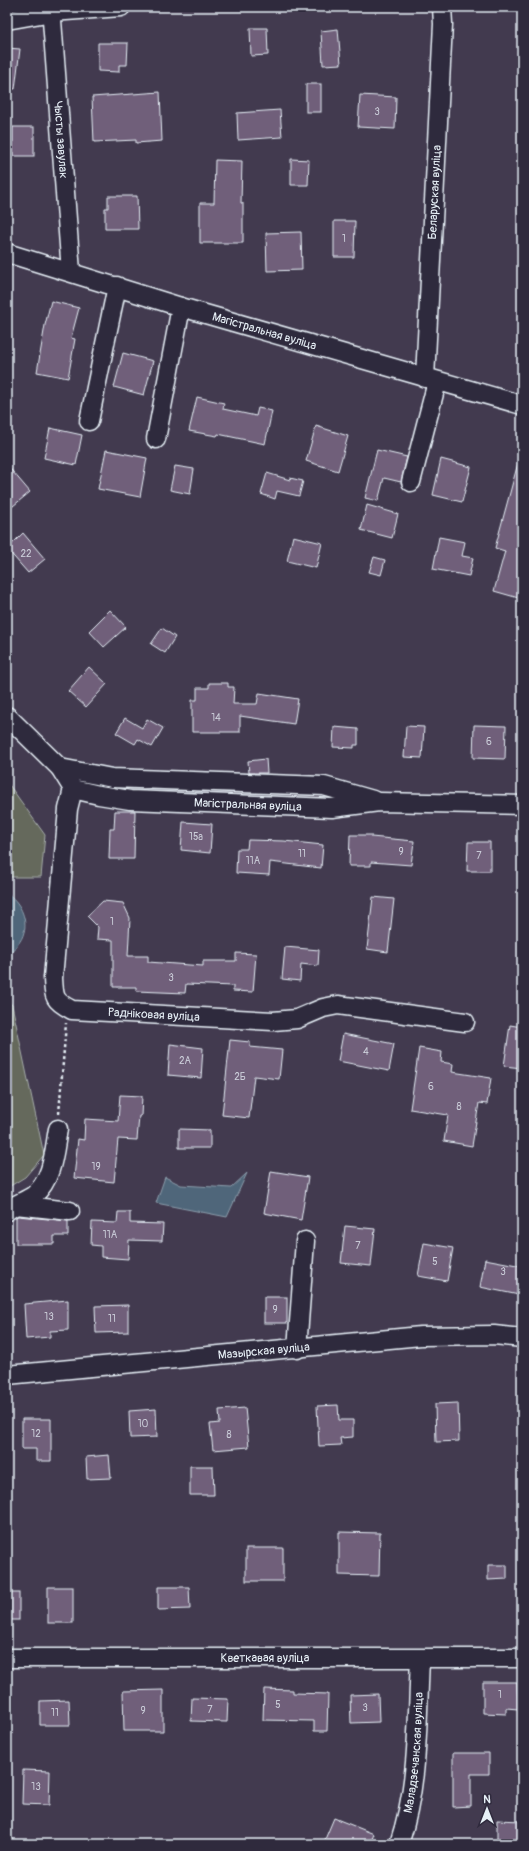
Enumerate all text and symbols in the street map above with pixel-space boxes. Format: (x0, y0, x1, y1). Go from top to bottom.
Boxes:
street label: Чысты завулак (51, 100, 71, 179)
house number: 3 (374, 106, 380, 118)
street label: Беларуская вуліца (425, 144, 444, 240)
house number: 1 (342, 233, 346, 245)
street label: Магістральная вуліца (211, 309, 319, 353)
house number: 22 (20, 548, 32, 560)
house number: 14 (211, 712, 221, 724)
house number: 6 (486, 736, 492, 748)
street label: Магістральная вуліца (194, 795, 302, 814)
house number: 15а (189, 831, 203, 843)
house number: 9 (398, 846, 404, 858)
house number: 11 (298, 848, 306, 860)
house number: 7 (476, 850, 482, 862)
house number: 11А (246, 855, 261, 867)
house number: 1 (110, 916, 114, 928)
house number: 3 (168, 972, 174, 984)
street label: Радніковая вуліца (108, 1004, 201, 1025)
house number: 4 (363, 1046, 369, 1058)
house number: 2А (179, 1055, 192, 1067)
house number: 2Б (234, 1071, 246, 1083)
house number: 6 (428, 1081, 434, 1093)
house number: 8 (456, 1101, 462, 1113)
house number: 19 (91, 1161, 101, 1173)
house number: 11А (103, 1229, 118, 1241)
house number: 7 (355, 1240, 361, 1252)
house number: 5 (432, 1256, 438, 1268)
house number: 3 (500, 1266, 506, 1278)
house number: 9 (272, 1304, 278, 1316)
house number: 13 (44, 1311, 54, 1323)
house number: 11 (108, 1313, 116, 1325)
street label: Мазырская вуліца (217, 1339, 311, 1363)
house number: 10 (138, 1418, 149, 1430)
house number: 12 (31, 1428, 41, 1440)
house number: 8 (226, 1429, 232, 1441)
street label: Кветкавая вуліца (221, 1651, 310, 1666)
house number: 1 (498, 1689, 502, 1701)
street label: Маладзечанская вуліца (400, 1691, 426, 1814)
house number: 5 (275, 1699, 281, 1711)
house number: 3 (362, 1702, 368, 1714)
house number: 7 (207, 1704, 213, 1716)
house number: 9 (140, 1705, 146, 1717)
house number: 11 (51, 1707, 59, 1719)
house number: 13 (31, 1781, 41, 1793)
north arrow (467, 1789, 507, 1829)
text: N (483, 1793, 491, 1806)

